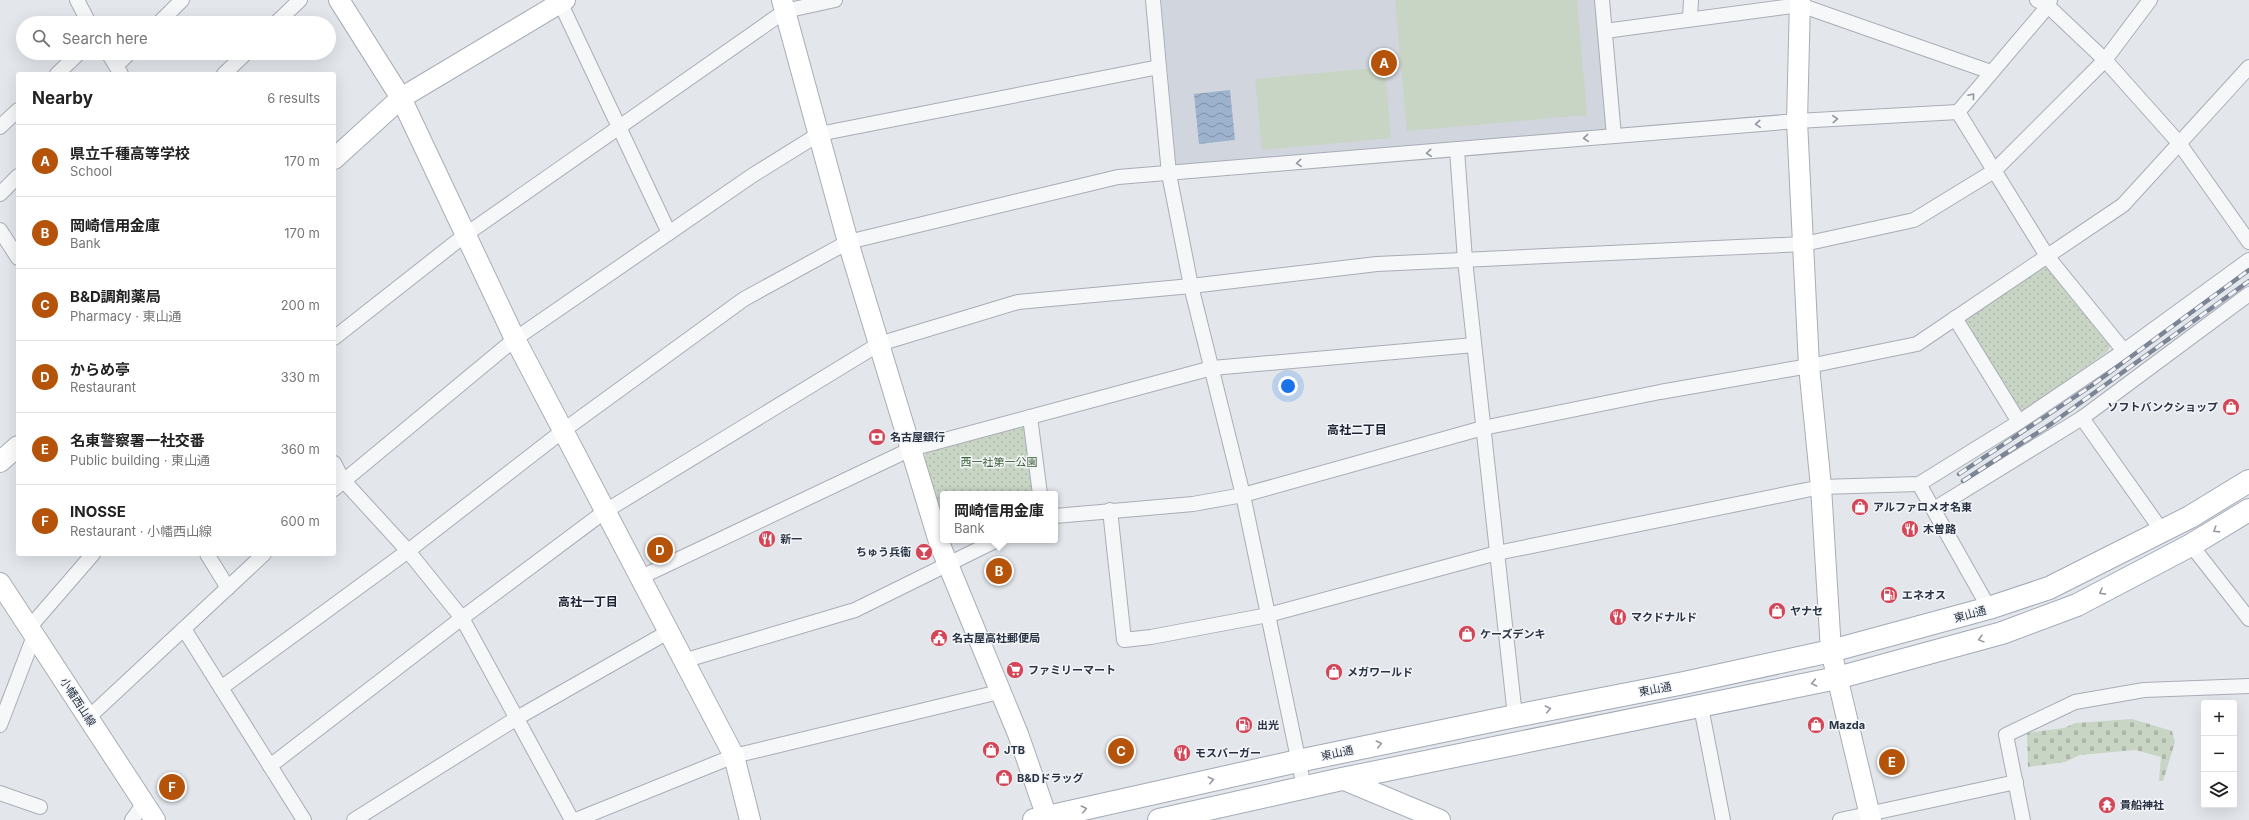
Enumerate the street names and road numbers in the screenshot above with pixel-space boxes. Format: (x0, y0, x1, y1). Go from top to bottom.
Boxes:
street label: 東山通 (1952, 603, 1988, 625)
street label: 小幡西山線 (57, 675, 99, 729)
street label: 東山通 (1637, 679, 1673, 699)
street label: 東山通 (1319, 743, 1355, 763)

